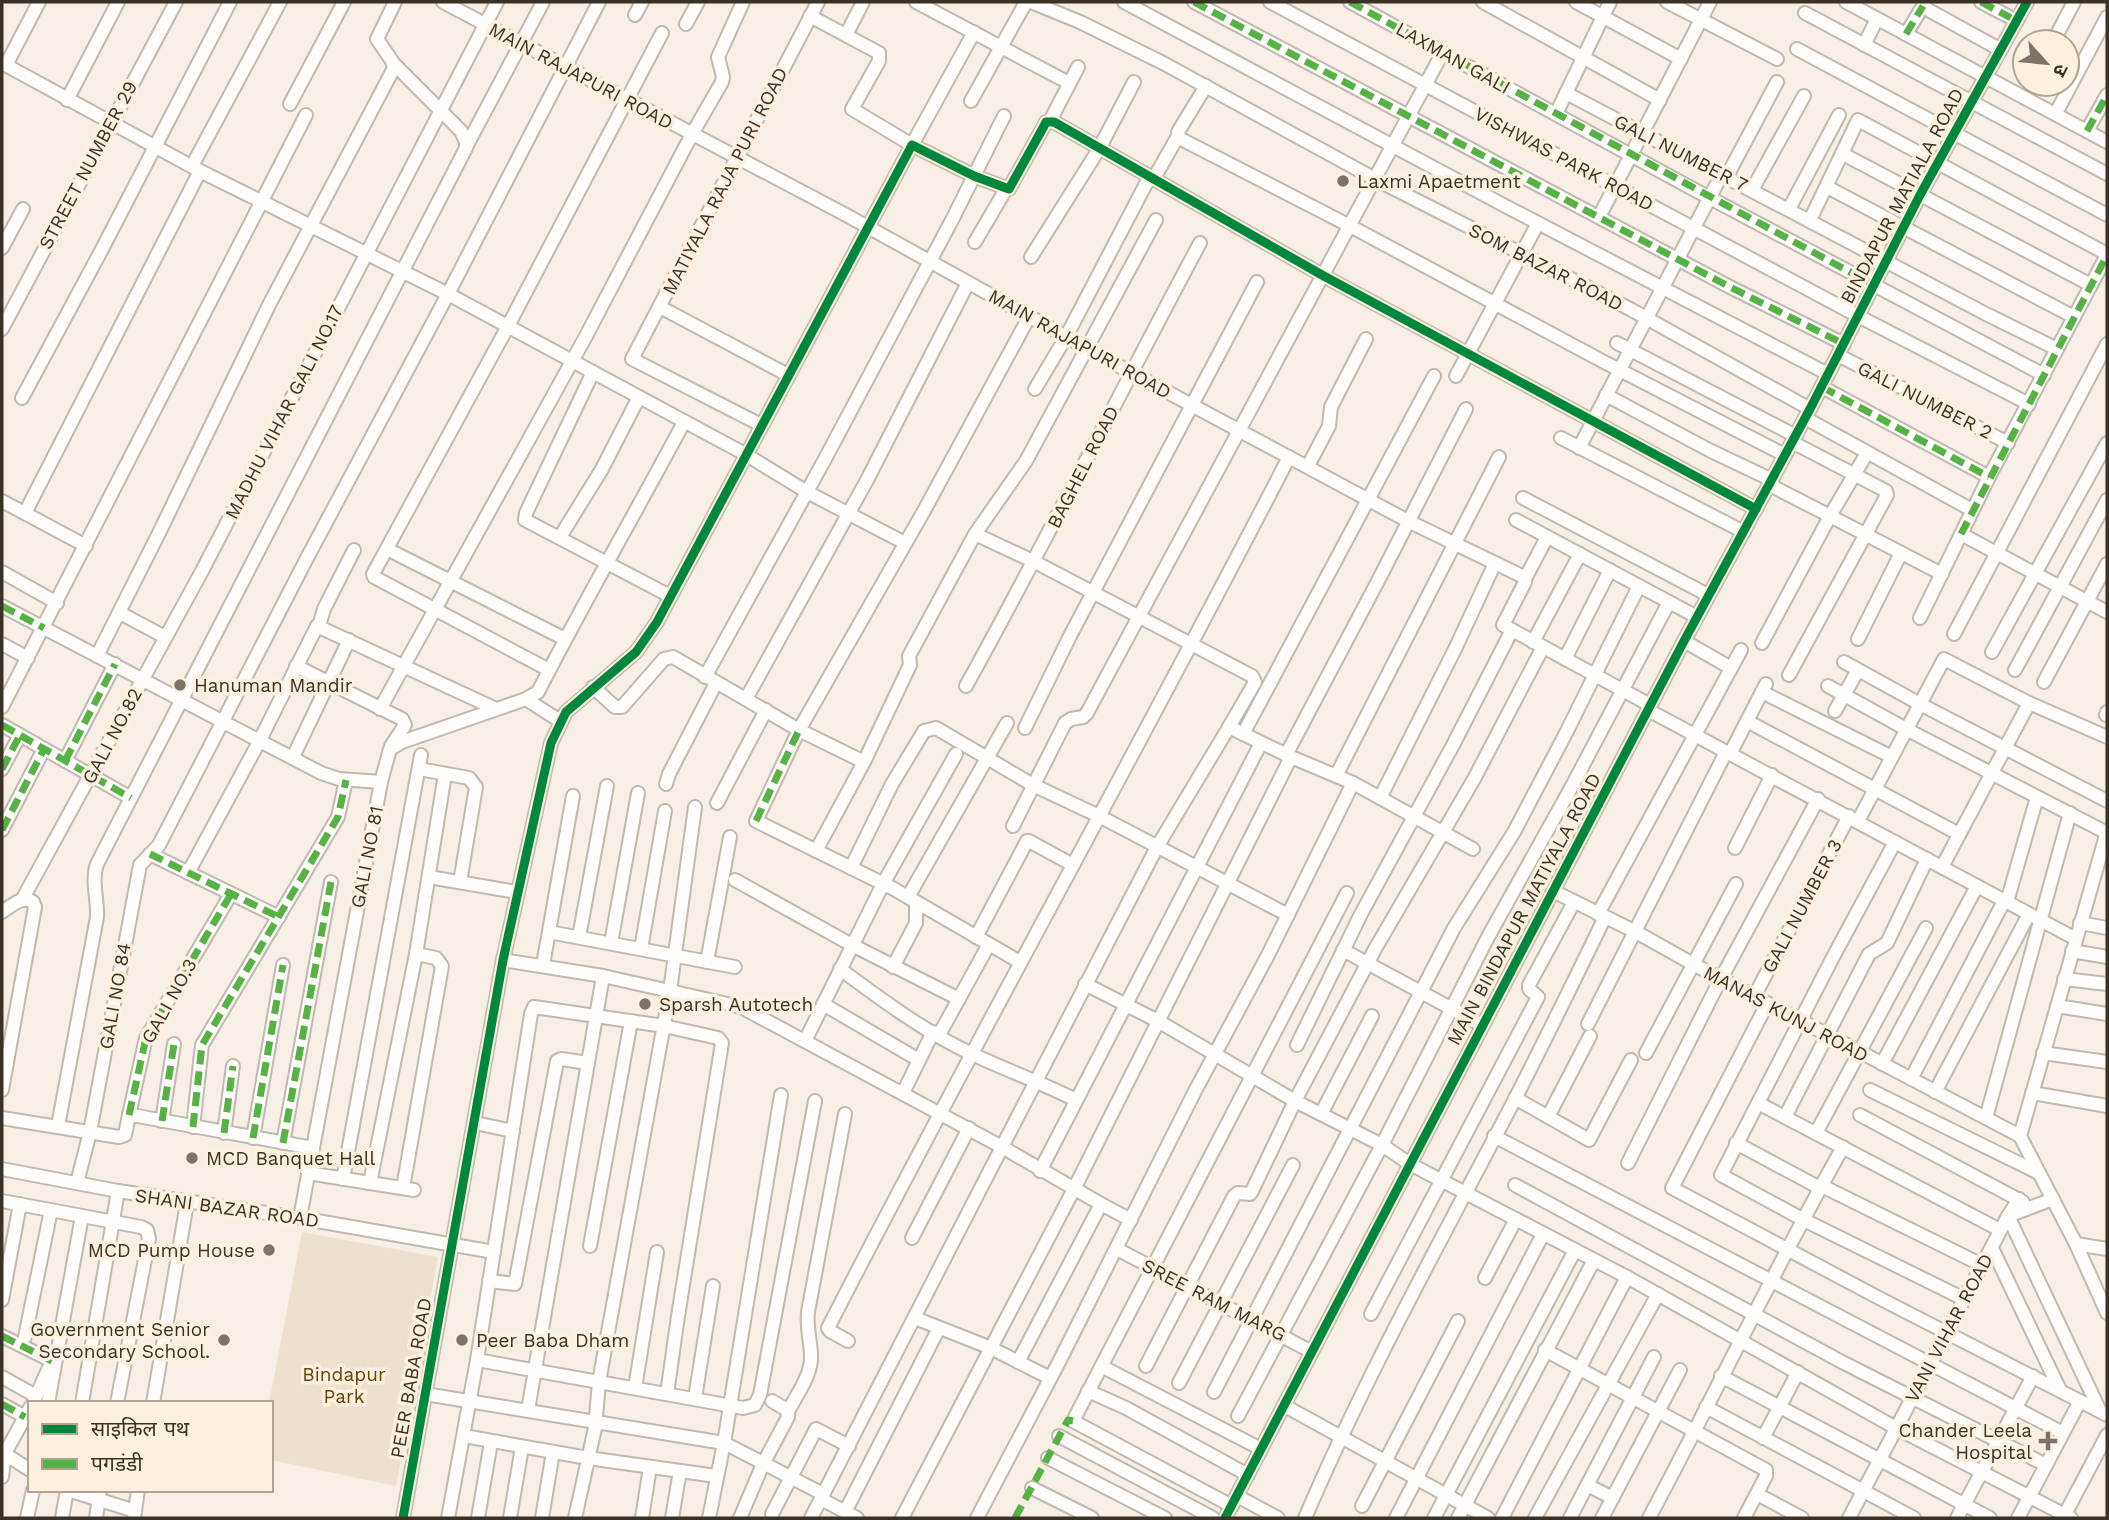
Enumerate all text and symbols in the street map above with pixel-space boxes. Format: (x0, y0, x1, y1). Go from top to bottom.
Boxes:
street label: LAXMAN GALI (1392, 17, 1514, 99)
street label: MAIN RAJAPURI ROAD (485, 18, 677, 134)
north arrow (2011, 28, 2081, 98)
text: उ (2048, 60, 2073, 81)
street label: MATIYALA RAJA PURI ROAD (658, 63, 792, 299)
street label: STREET NUMBER 29 (34, 77, 142, 253)
street label: BINDAPUR MATIALA ROAD (1835, 84, 1969, 308)
street label: VISHWAS PARK ROAD (1470, 102, 1658, 216)
street label: GALI NUMBER 7 (1610, 109, 1752, 197)
place label: Laxmi Apaetment (1357, 170, 1521, 193)
marker: Laxmi Apaetment (1335, 173, 1351, 189)
street label: SOM BAZAR ROAD (1465, 218, 1627, 316)
street label: MAIN RAJAPURI ROAD (985, 284, 1175, 404)
street label: MADHU VIHAR GALI NO.17 (220, 301, 348, 523)
street label: GALI NUMBER 2 (1854, 356, 1996, 444)
street label: BAGHEL ROAD (1042, 402, 1124, 532)
place label: Hanuman Mandir (194, 674, 353, 697)
marker: Hanuman Mandir (172, 677, 188, 693)
street label: GALI NO.82 (77, 684, 147, 788)
street label: MAIN BINDAPUR MATIYALA ROAD (1442, 769, 1606, 1049)
street label: GALI NO 81 (346, 804, 388, 910)
street label: GALI NUMBER 3 (1757, 835, 1847, 977)
street label: GALI NO 84 (94, 941, 136, 1051)
street label: GALI NO.3 (136, 955, 202, 1047)
street label: MANAS KUNJ ROAD (1700, 961, 1872, 1067)
place label: Sparsh Autotech (659, 993, 813, 1016)
marker: Sparsh Autotech (637, 996, 653, 1012)
place label: MCD Banquet Hall (206, 1147, 376, 1170)
marker: MCD Banquet Hall (184, 1150, 200, 1166)
street label: SHANI BAZAR ROAD (133, 1184, 321, 1232)
place label: MCD Pump House (88, 1239, 255, 1262)
marker: MCD Pump House (261, 1242, 277, 1258)
street label: VANI VIHAR ROAD (1900, 1250, 1998, 1406)
street label: SREE RAM MARG (1138, 1254, 1290, 1346)
street label: PEER BABA ROAD (386, 1296, 436, 1460)
place label: Government Senior Secondary School. (30, 1318, 210, 1363)
place label: Peer Baba Dham (476, 1329, 629, 1352)
marker: Government Senior Secondary School. (216, 1332, 232, 1348)
marker: Peer Baba Dham (454, 1332, 470, 1348)
park label: Bindapur Park (302, 1363, 386, 1408)
legend (28, 1401, 273, 1492)
text: साइकिल पथ (91, 1416, 190, 1441)
place label: Chander Leela Hospital (1898, 1419, 2032, 1464)
marker: Chander Leela Hospital (2038, 1431, 2058, 1451)
text: पगडंडी (91, 1451, 143, 1476)

